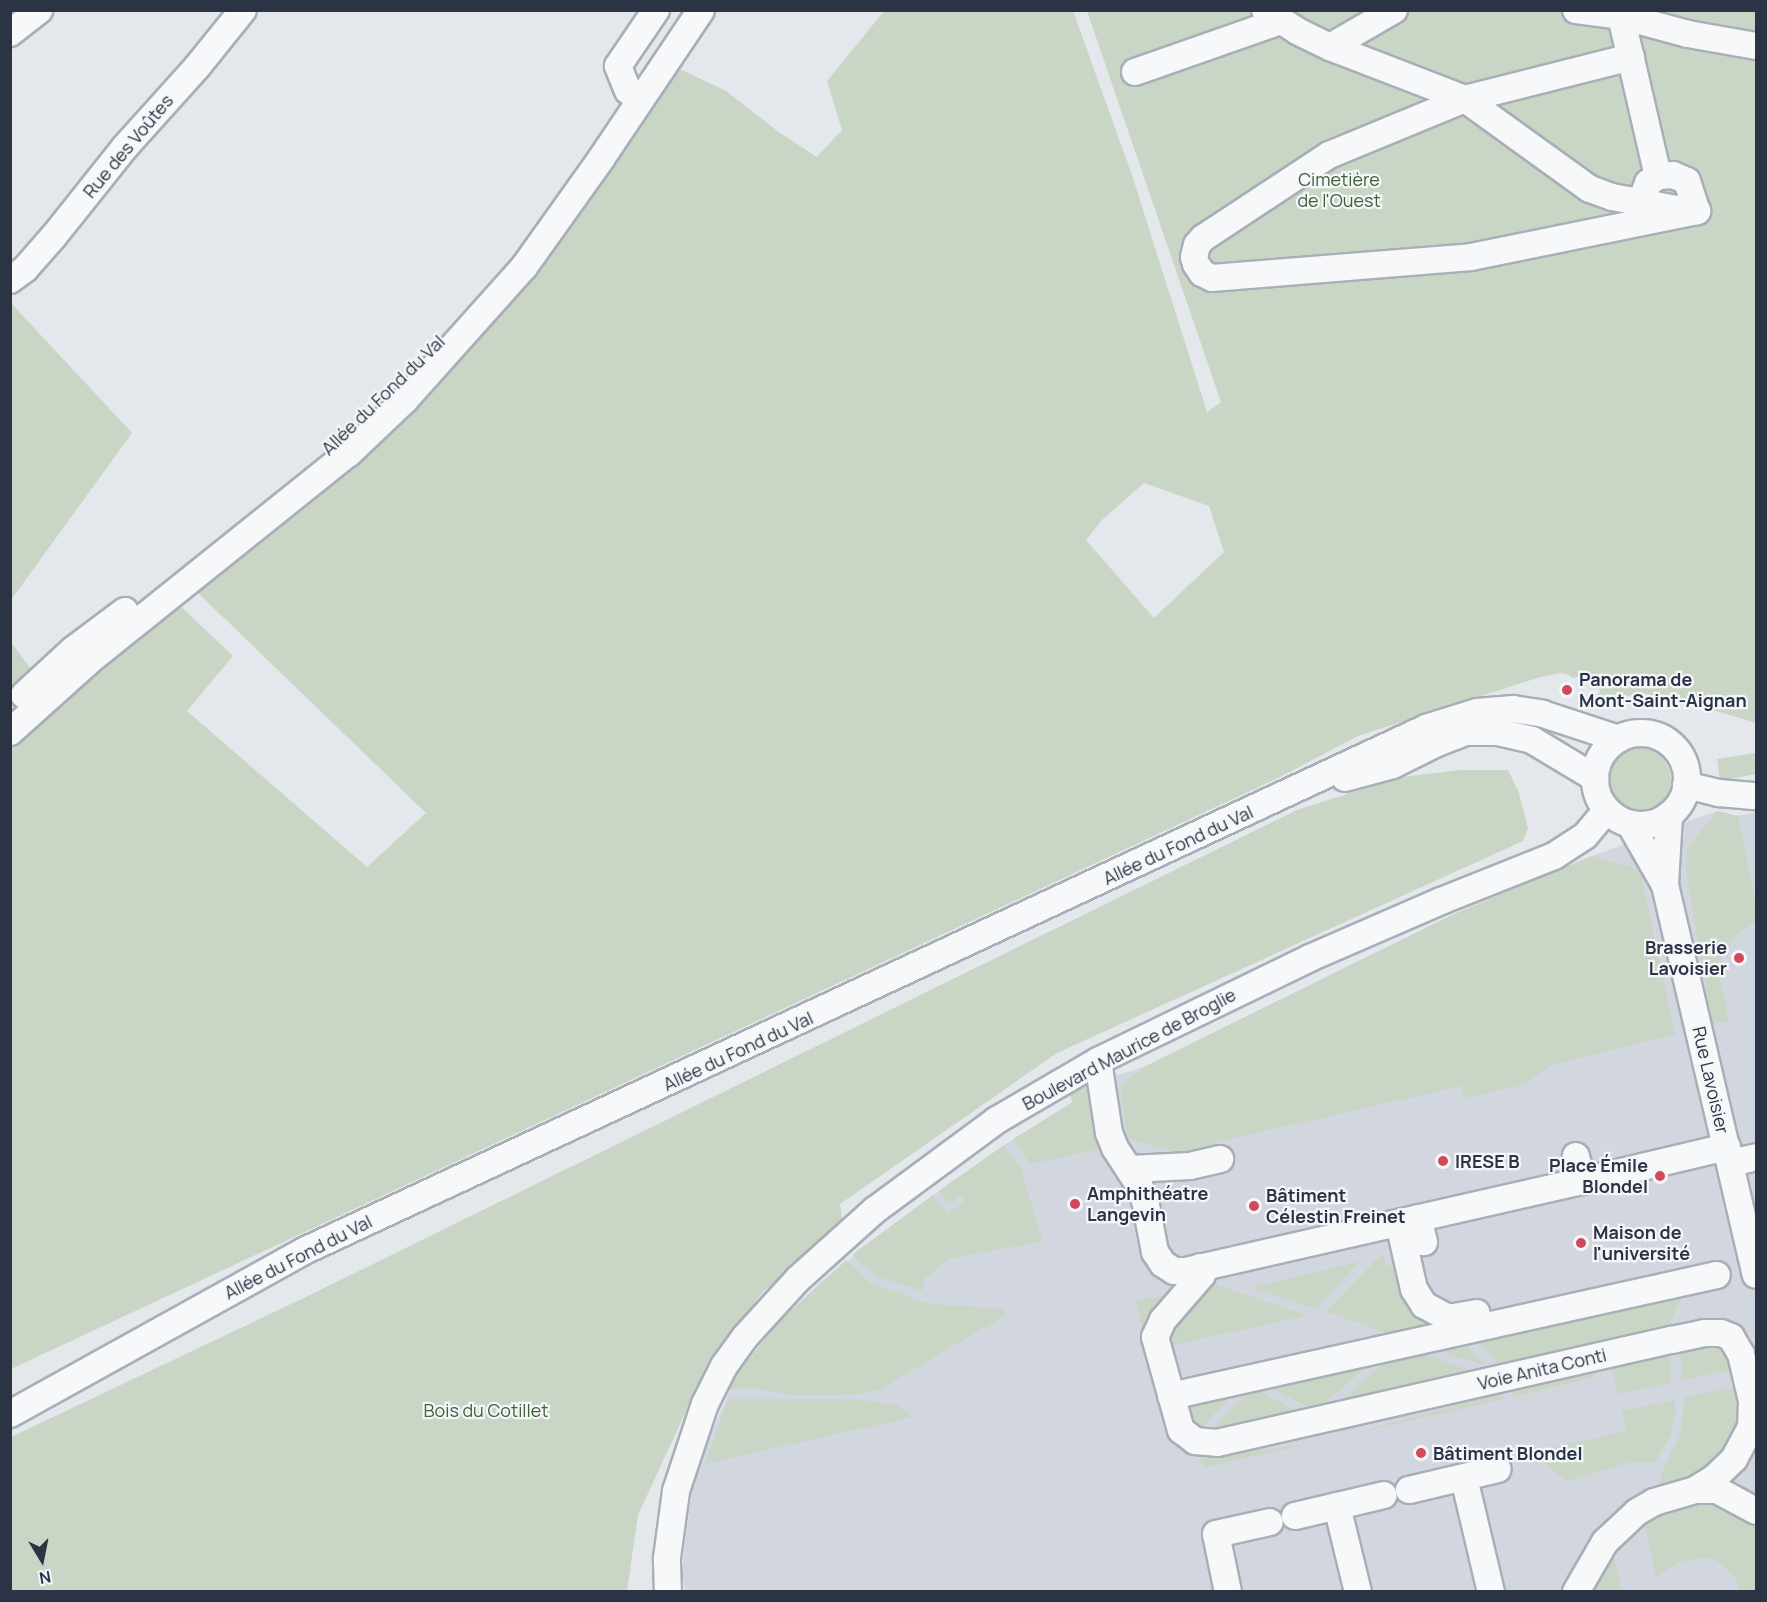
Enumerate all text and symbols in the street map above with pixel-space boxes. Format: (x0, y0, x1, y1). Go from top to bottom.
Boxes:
street label: Rue des Voûtes (78, 90, 178, 202)
park label: Cimetière de l'Ouest (1297, 169, 1381, 212)
street label: Allée du Fond du Val (317, 331, 449, 459)
place label: Panorama de Mont-Saint-Aignan (1579, 669, 1747, 712)
marker: Panorama de Mont-Saint-Aignan (1560, 683, 1574, 697)
street label: Allée du Fond du Val (1100, 801, 1256, 889)
place label: Brasserie Lavoisier (1645, 937, 1727, 980)
marker: Brasserie Lavoisier (1732, 951, 1746, 965)
street label: Boulevard Maurice de Broglie (1019, 983, 1239, 1115)
street label: Allée du Fond du Val (660, 1007, 816, 1095)
street label: Rue Lavoisier (1688, 1024, 1734, 1136)
place label: IRESE B (1455, 1150, 1520, 1172)
marker: IRESE B (1436, 1154, 1450, 1168)
place label: Place Émile Blondel (1549, 1155, 1648, 1198)
marker: Place Émile Blondel (1653, 1169, 1667, 1183)
place label: Amphithéatre Langevin (1087, 1183, 1208, 1226)
place label: Bâtiment Célestin Freinet (1266, 1185, 1406, 1228)
marker: Amphithéatre Langevin (1068, 1197, 1082, 1211)
marker: Bâtiment Célestin Freinet (1247, 1199, 1261, 1213)
street label: Allée du Fond du Val (220, 1210, 376, 1304)
place label: Maison de l'université (1593, 1222, 1690, 1264)
marker: Maison de l'université (1574, 1236, 1588, 1250)
street label: Voie Anita Conti (1476, 1344, 1608, 1394)
park label: Bois du Cotillet (424, 1399, 548, 1421)
place label: Bâtiment Blondel (1433, 1442, 1582, 1464)
marker: Bâtiment Blondel (1414, 1446, 1428, 1460)
north arrow (12, 1530, 72, 1590)
text: N (38, 1566, 53, 1590)

